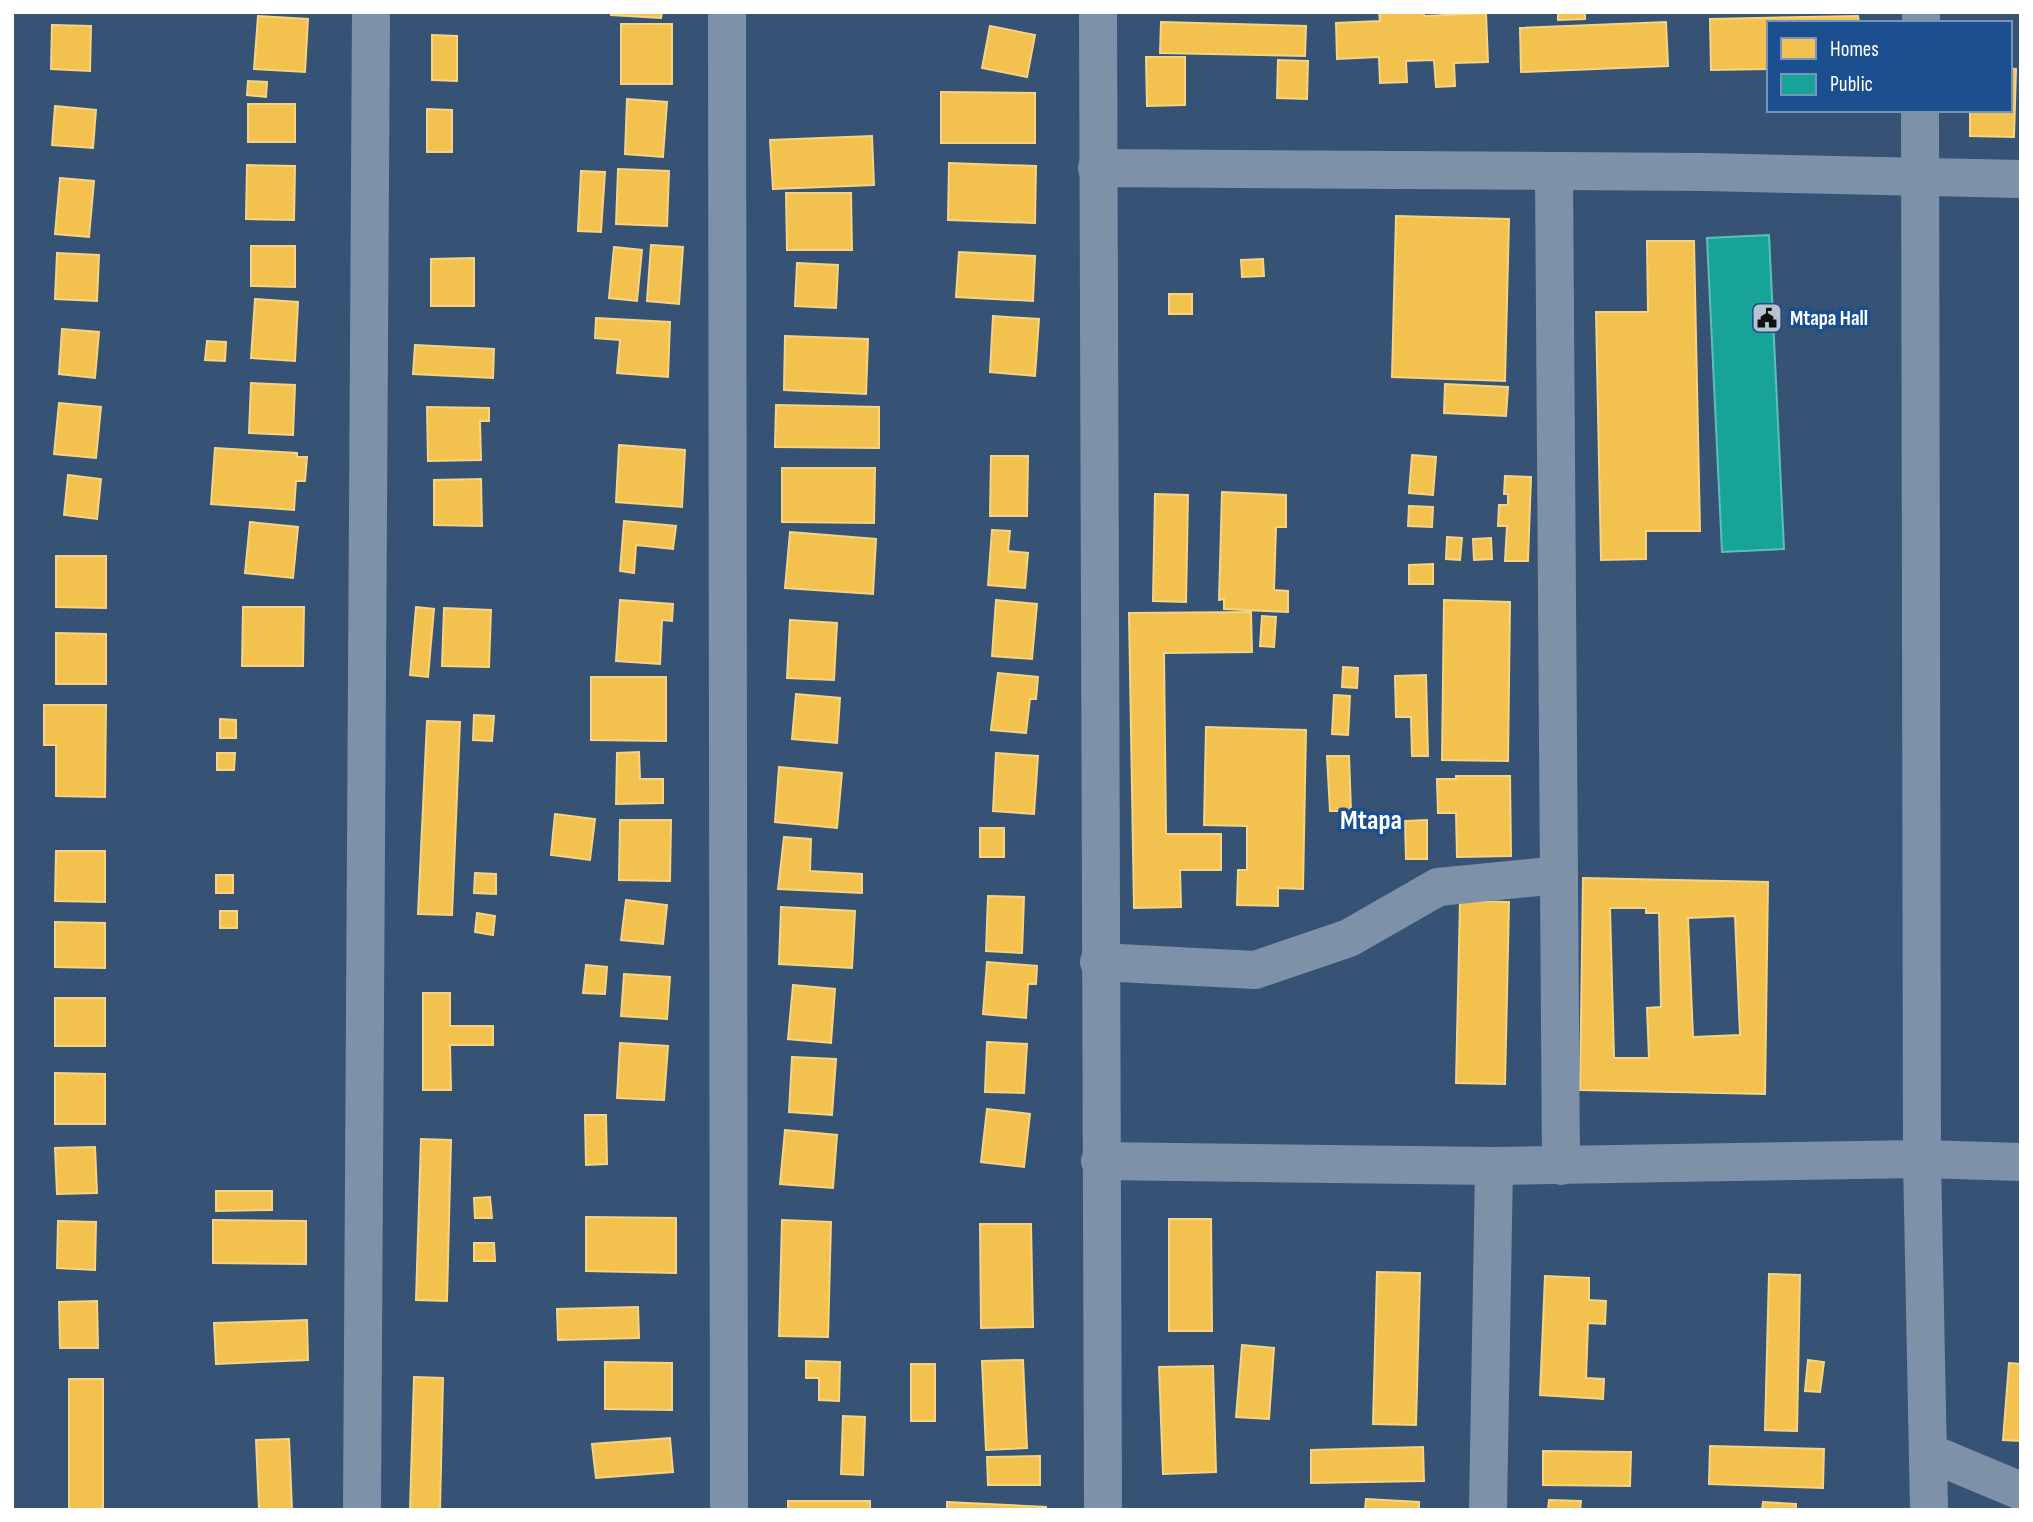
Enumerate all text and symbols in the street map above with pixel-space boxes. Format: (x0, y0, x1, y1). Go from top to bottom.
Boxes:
legend (1767, 21, 2012, 112)
text: Homes (1830, 37, 1879, 62)
text: Public (1830, 72, 1873, 97)
public building icon: Mtapa Hall (1750, 301, 1784, 335)
place label: Mtapa Hall (1790, 306, 1868, 331)
district label: Mtapa (1340, 804, 1402, 837)

